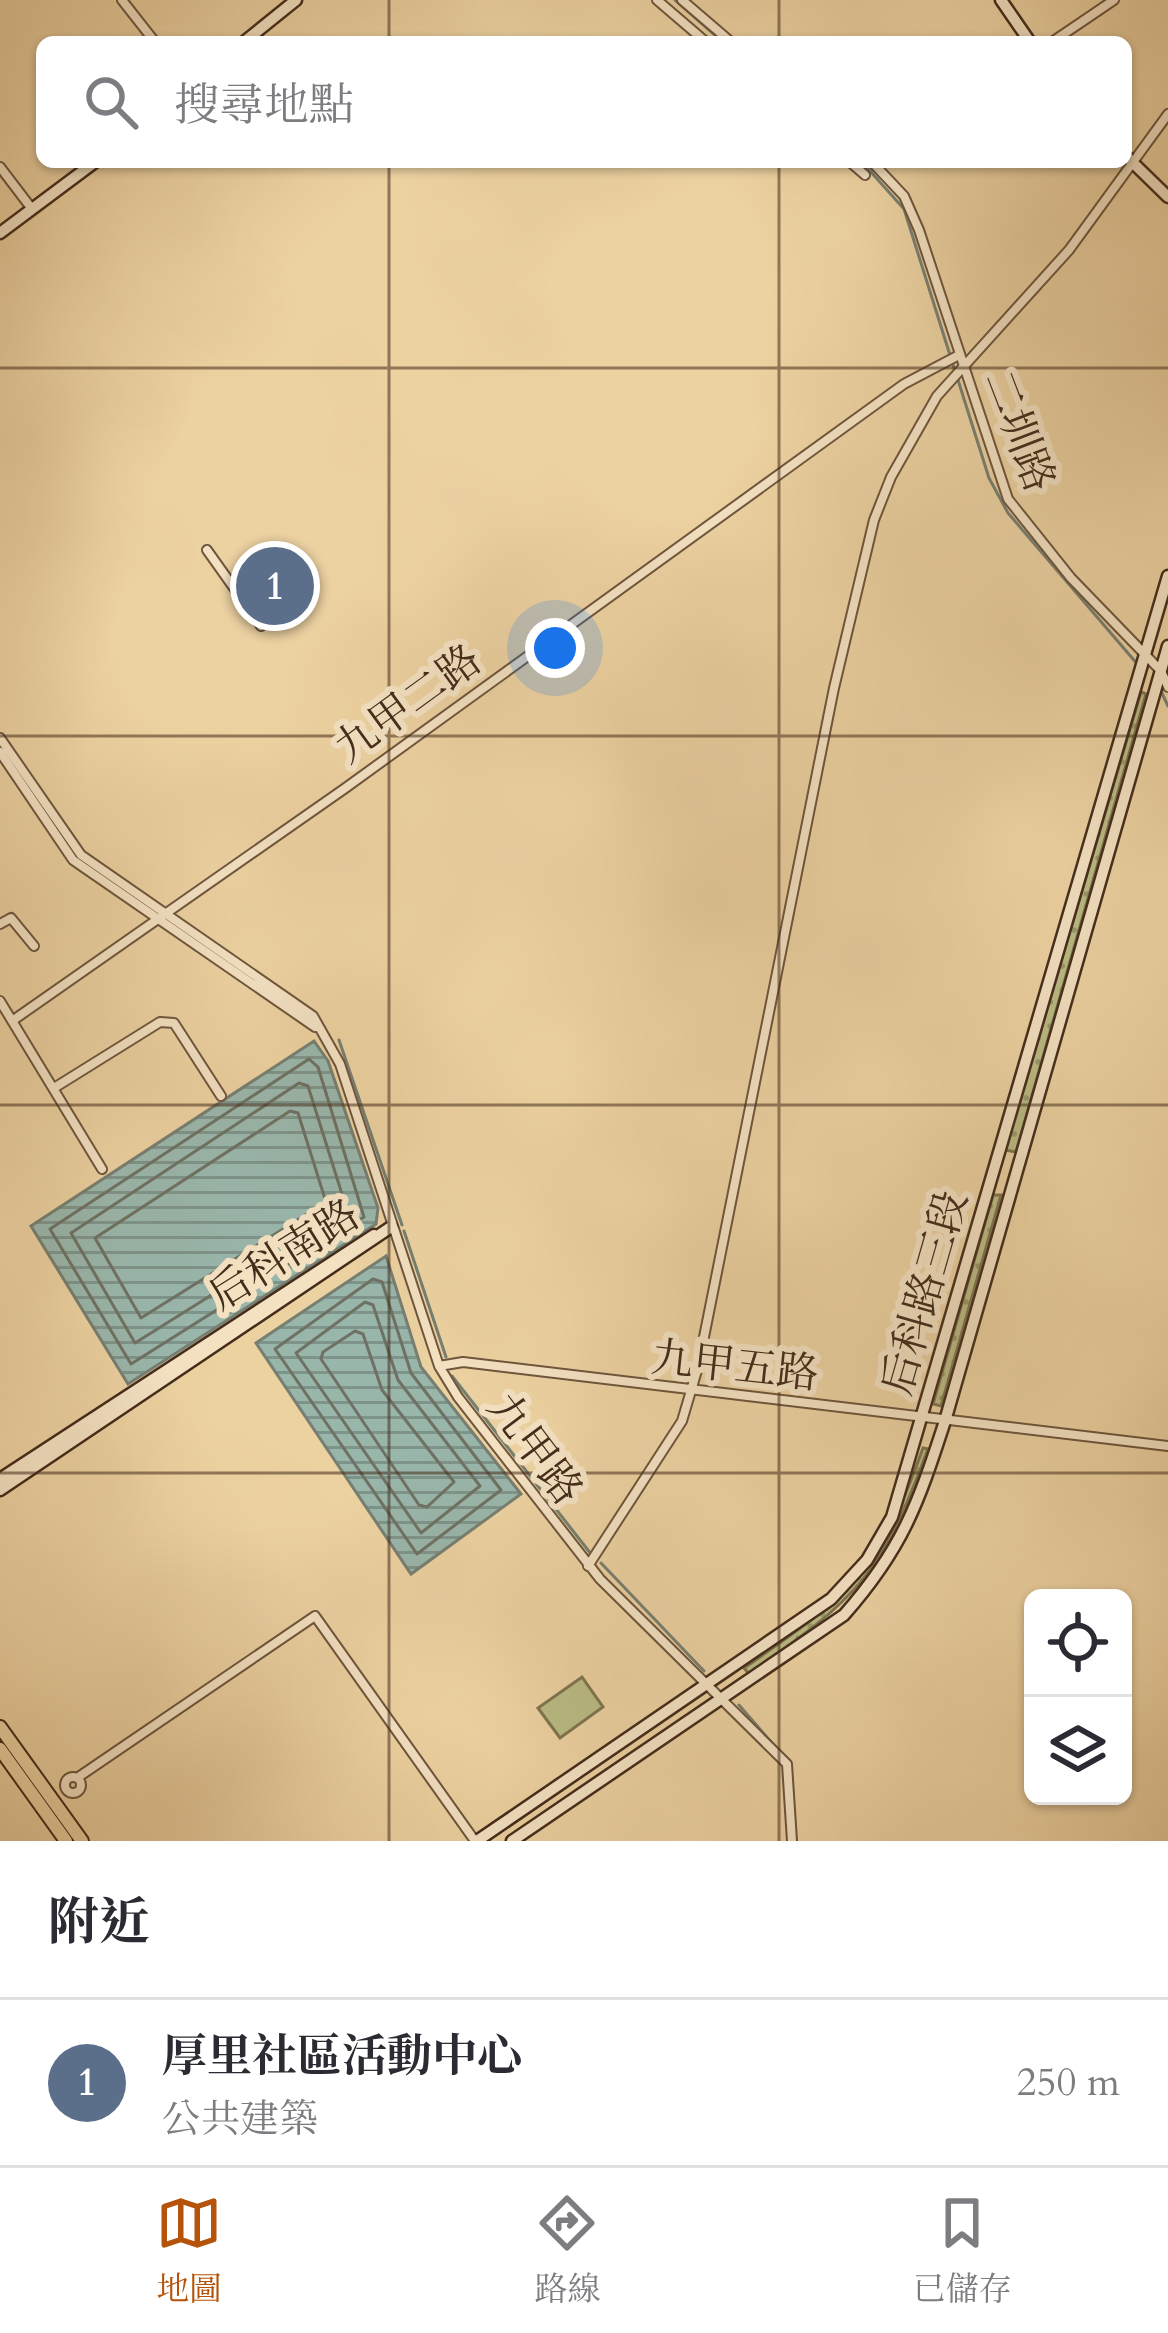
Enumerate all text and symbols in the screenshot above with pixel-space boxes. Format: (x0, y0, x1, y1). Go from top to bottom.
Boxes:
search box (36, 36, 1132, 168)
icon: search (78, 69, 144, 135)
text: 搜尋地點 (174, 75, 354, 136)
street label: 二圳路 (970, 362, 1068, 500)
pin: 1 (236, 541, 314, 631)
your location (525, 618, 585, 678)
street label: 九甲二路 (323, 632, 493, 776)
street label: 后科路三段 (869, 1184, 981, 1402)
street label: 后科南路 (198, 1186, 370, 1324)
street label: 九甲五路 (648, 1329, 822, 1403)
street label: 九甲路 (474, 1382, 596, 1516)
map controls (1024, 1589, 1132, 1805)
button: locate (1024, 1589, 1132, 1697)
button: layers (1024, 1697, 1132, 1805)
text: 附近 (48, 1888, 150, 1958)
text: 厚里社區活動中心 (162, 2026, 522, 2087)
text: 1 (77, 2056, 97, 2109)
text: 250 m (1017, 2056, 1120, 2109)
text: 公共建築 (162, 2093, 318, 2146)
tab: 地圖 (156, 2190, 222, 2312)
tab: 路線 (534, 2190, 600, 2312)
tab: 已儲存 (913, 2190, 1012, 2312)

